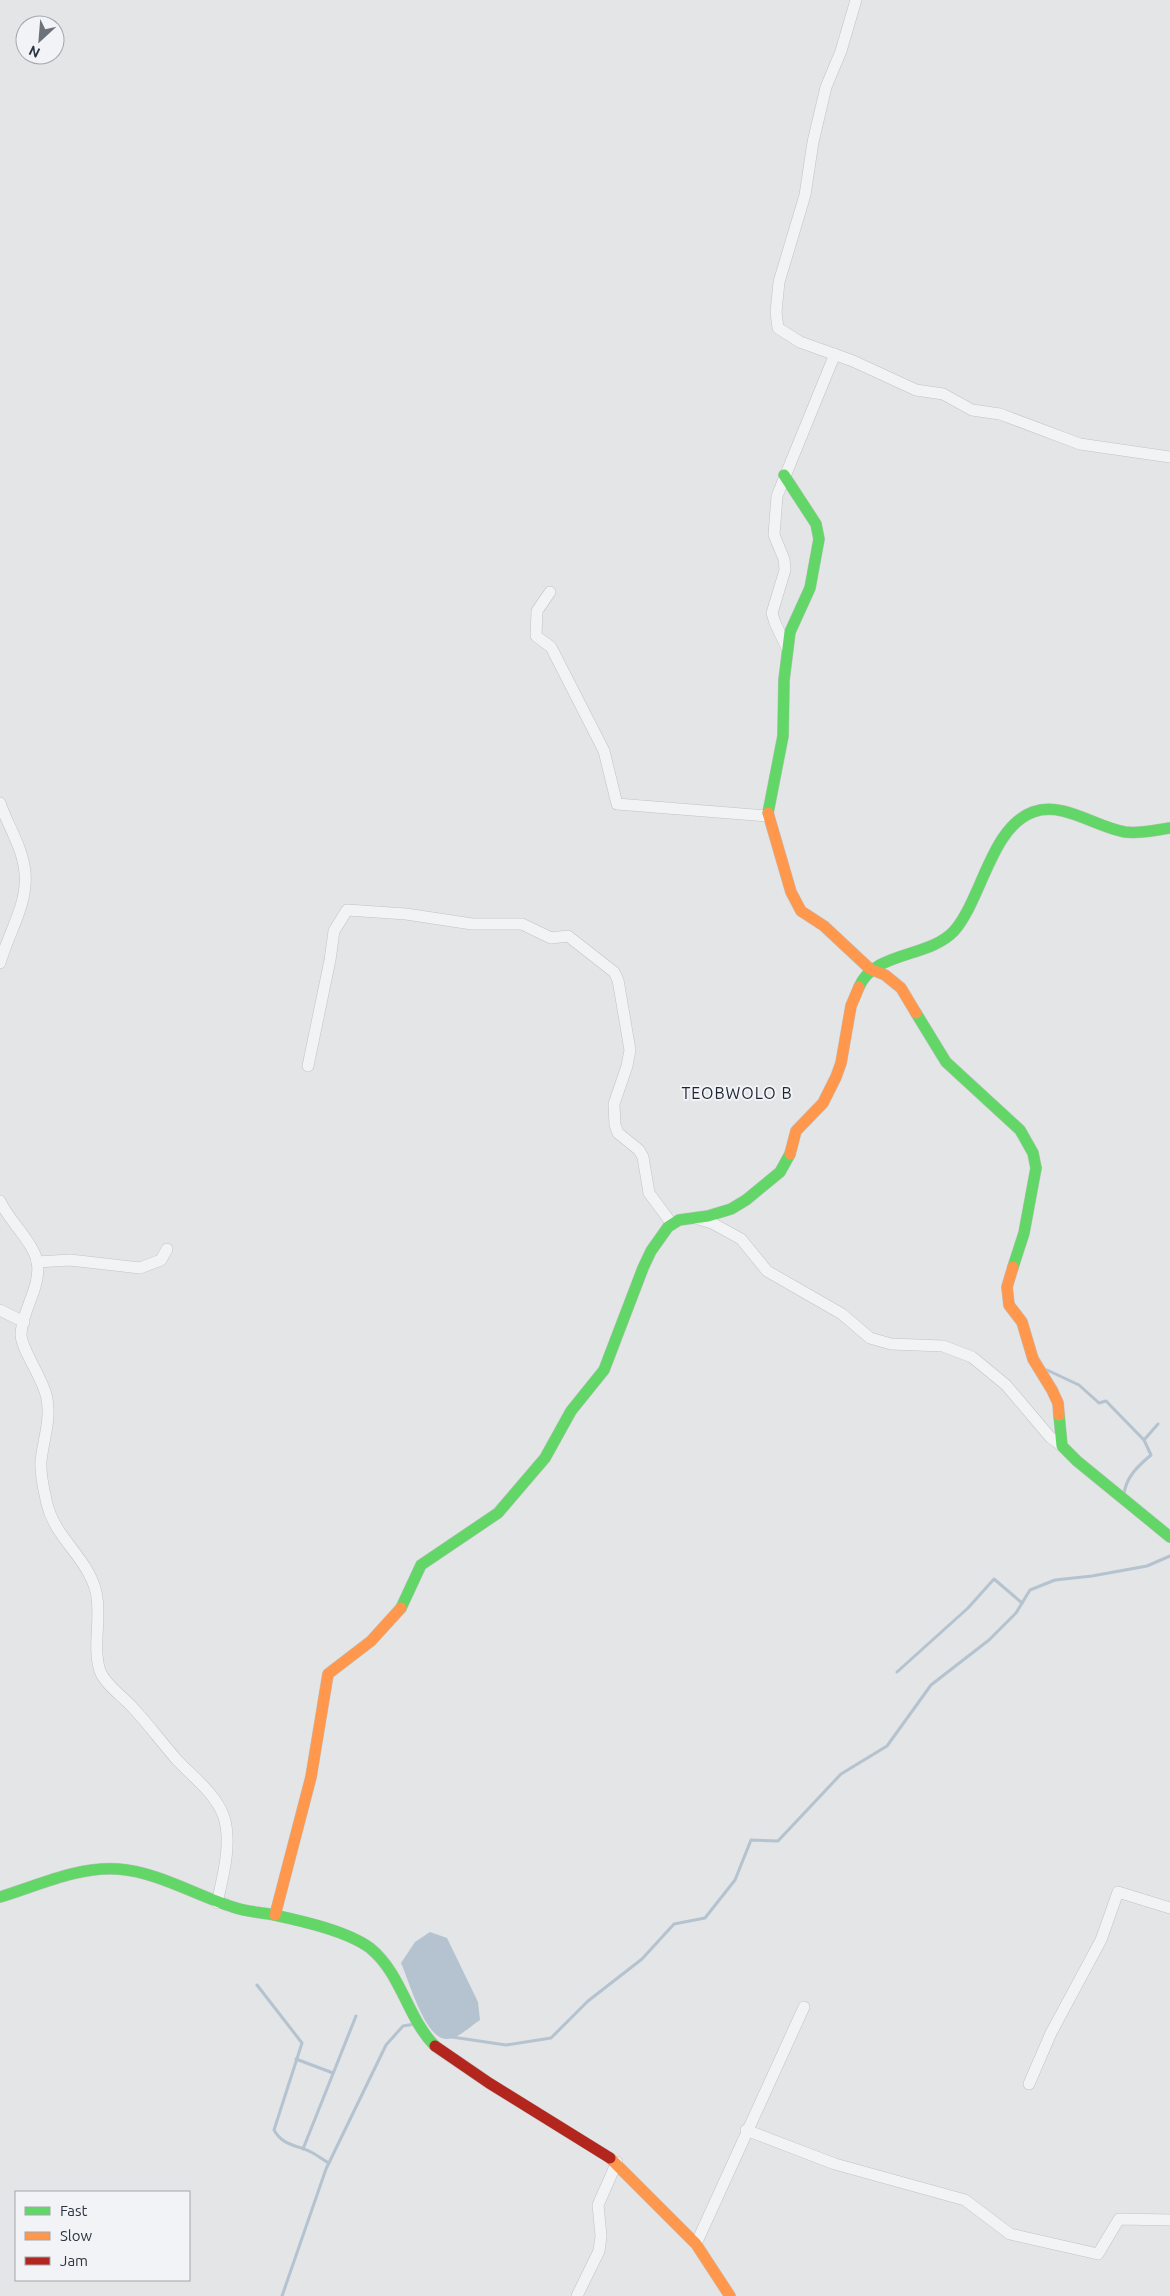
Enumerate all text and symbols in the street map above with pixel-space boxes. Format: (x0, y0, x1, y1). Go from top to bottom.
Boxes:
north arrow (15, 15, 65, 65)
text: N (26, 42, 43, 61)
district label: TEOBWOLO B (681, 1084, 793, 1102)
legend (15, 2191, 190, 2281)
text: Fast (60, 2202, 88, 2219)
text: Slow (60, 2227, 93, 2244)
text: Jam (60, 2252, 88, 2269)

